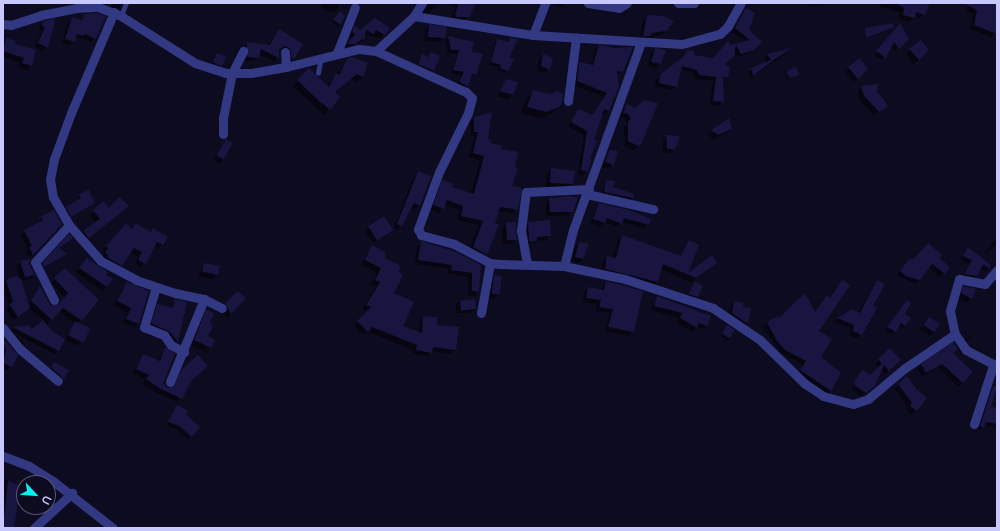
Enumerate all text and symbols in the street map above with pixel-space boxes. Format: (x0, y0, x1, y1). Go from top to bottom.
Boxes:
north arrow (16, 475, 56, 515)
text: U (39, 493, 54, 507)

